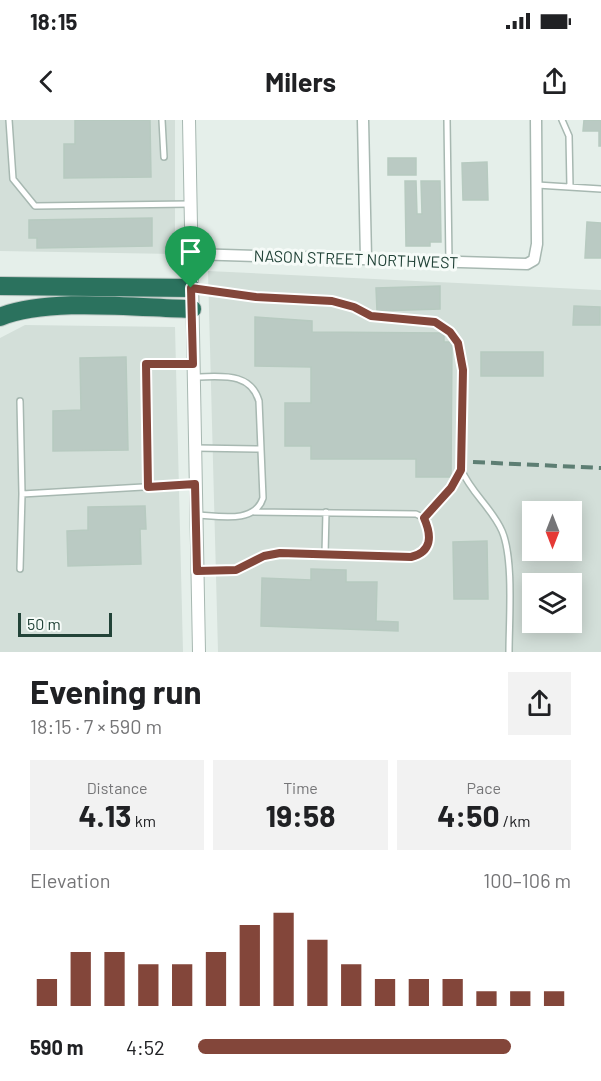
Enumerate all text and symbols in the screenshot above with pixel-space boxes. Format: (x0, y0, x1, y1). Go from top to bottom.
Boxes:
text: 18:15 (30, 8, 77, 34)
icon: back (30, 65, 63, 98)
text: Milers (265, 65, 336, 97)
icon: share (538, 65, 571, 98)
pin (165, 226, 216, 288)
icon: arrive (174, 235, 207, 268)
street label: NASON STREET NORTHWEST (253, 245, 459, 272)
north arrow (522, 501, 582, 561)
map controls (522, 501, 582, 633)
button: layers (522, 573, 582, 633)
scale bar (18, 610, 112, 638)
text: 50 m (27, 614, 61, 633)
text: Evening run (30, 671, 202, 711)
button: share (508, 672, 571, 735)
text: 18:15 · 7 × 590 m (30, 714, 162, 738)
text: Distance (87, 778, 148, 797)
text: Time (283, 778, 318, 797)
text: Pace (467, 778, 501, 797)
text: 4.13 (78, 797, 131, 833)
text: 19:58 (266, 797, 335, 833)
text: 4:50 (437, 797, 500, 833)
text: km (131, 811, 156, 830)
text: /km (500, 811, 530, 830)
text: Elevation (30, 868, 111, 892)
text: 100–106 m (483, 868, 571, 892)
text: 590 m (30, 1035, 84, 1059)
text: 4:52 (126, 1035, 165, 1059)

